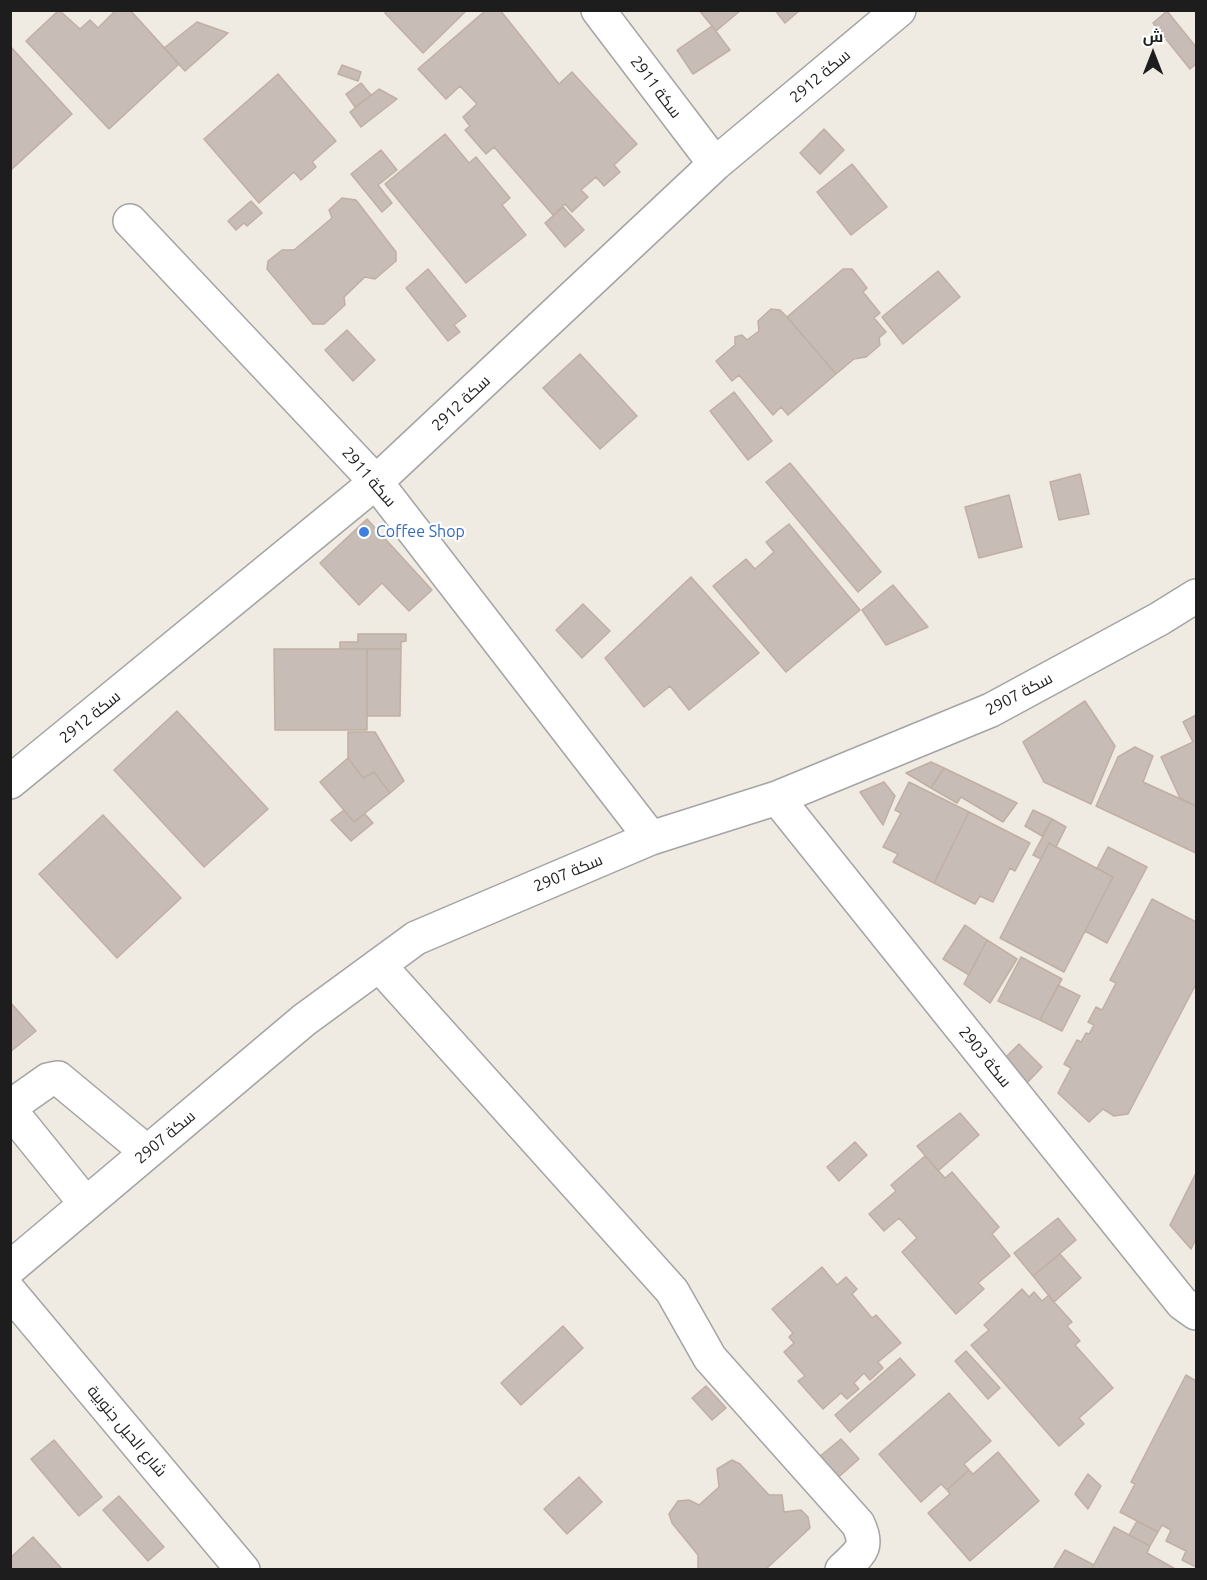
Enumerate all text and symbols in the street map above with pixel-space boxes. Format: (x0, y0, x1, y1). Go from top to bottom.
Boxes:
north arrow (1123, 24, 1183, 84)
text: ش (1143, 27, 1163, 45)
street label: سكة 2912 (786, 45, 854, 107)
street label: سكة 2911 (626, 52, 686, 122)
street label: سكة 2912 (428, 371, 494, 435)
street label: سكة 2911 (338, 443, 400, 511)
place label: Coffee Shop (376, 522, 465, 542)
marker: Coffee Shop (357, 525, 371, 539)
street label: سكة 2907 (982, 668, 1056, 720)
street label: سكة 2912 (56, 687, 124, 747)
street label: سكة 2907 (531, 850, 605, 896)
street label: سكة 2903 (955, 1023, 1015, 1091)
street label: سكة 2907 (131, 1106, 199, 1168)
street label: شارع الحيل جنوبية (83, 1381, 171, 1481)

